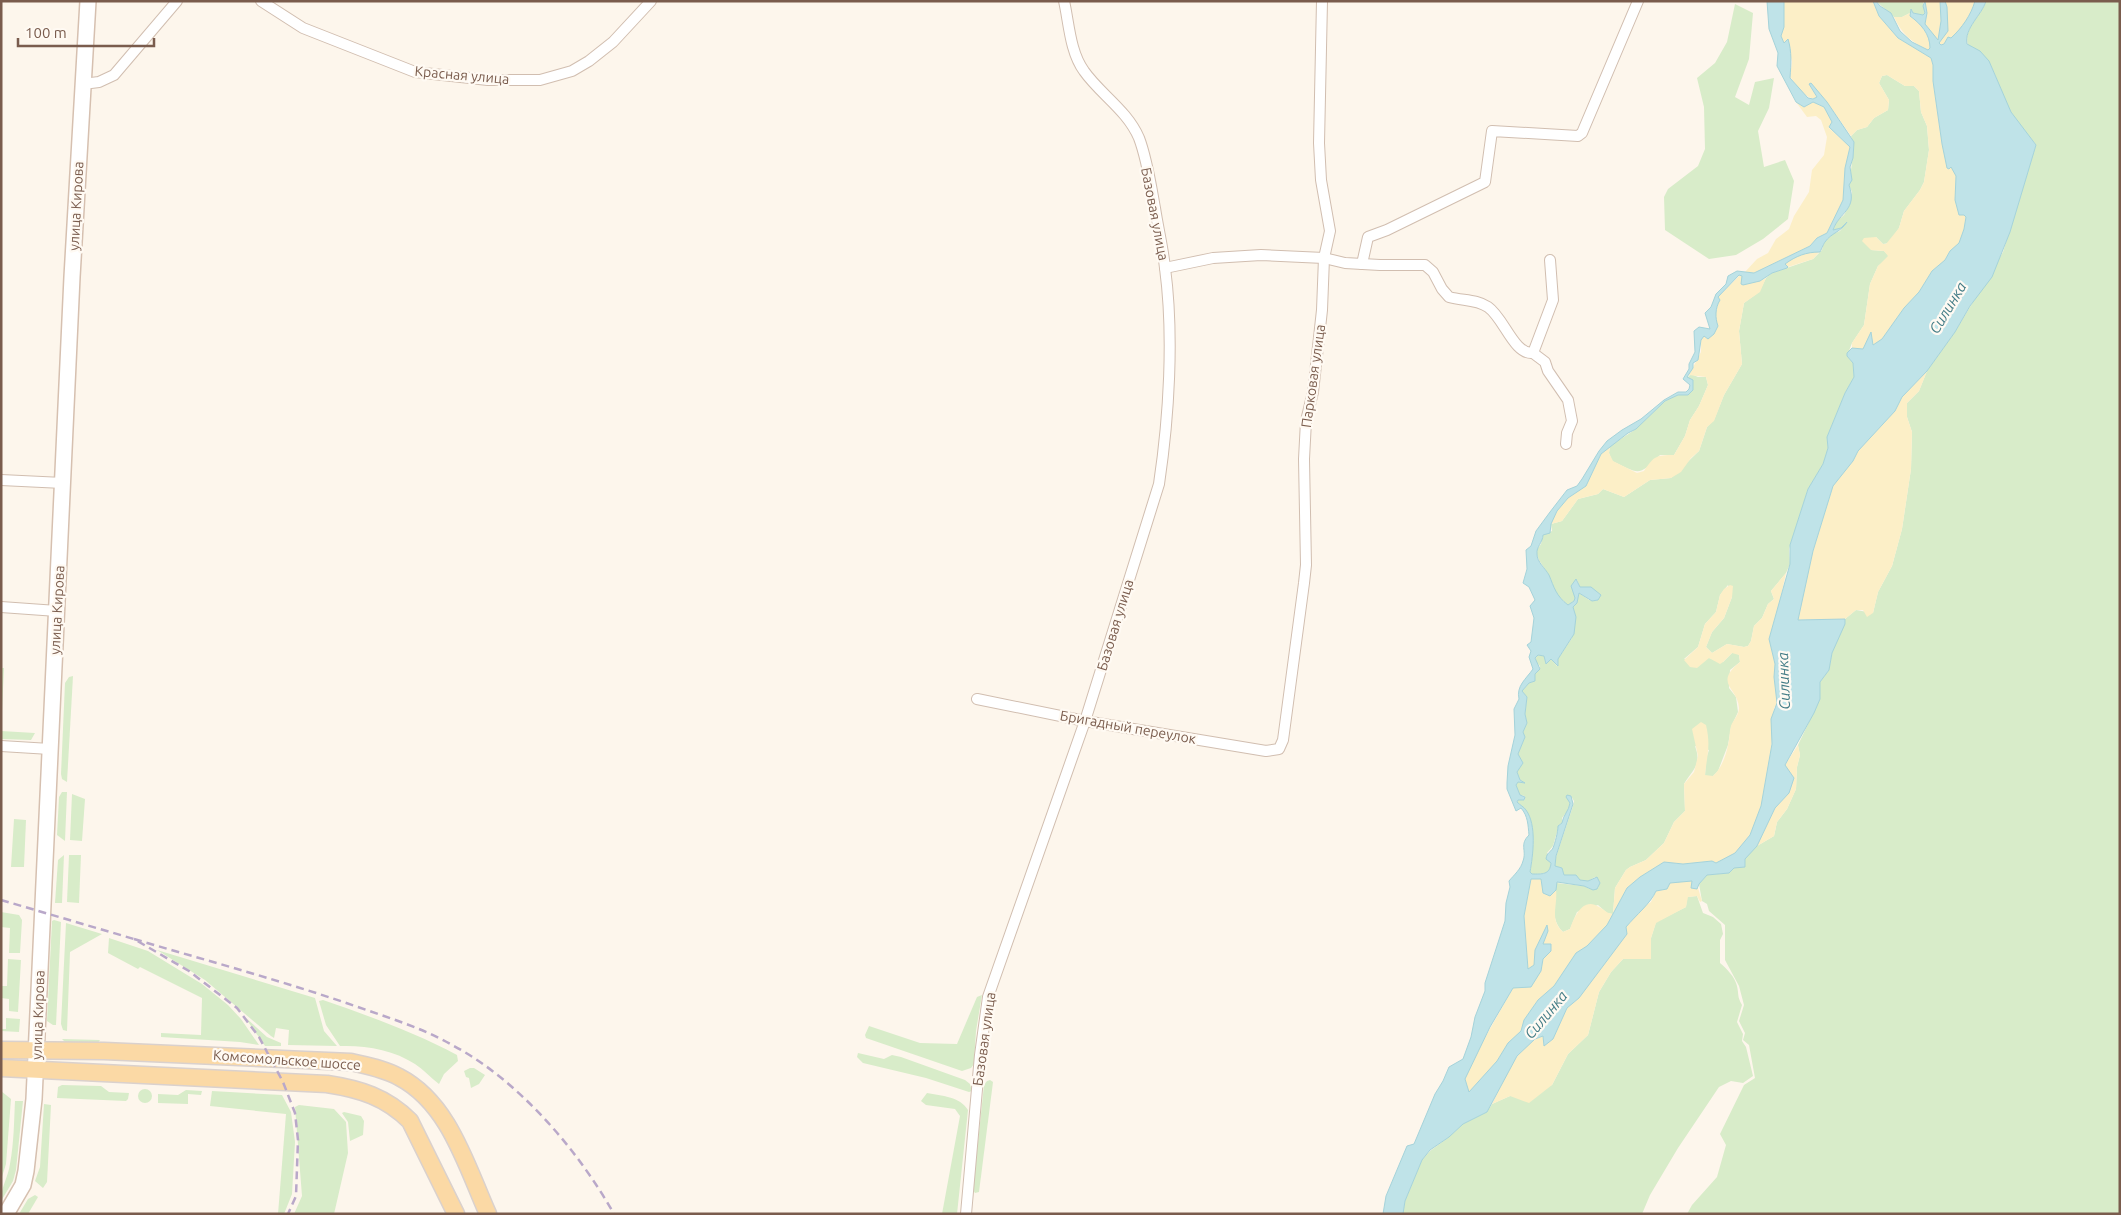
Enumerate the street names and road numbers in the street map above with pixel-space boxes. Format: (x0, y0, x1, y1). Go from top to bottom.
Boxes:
street label: Красная улица (414, 63, 510, 87)
street label: улица Кирова (66, 161, 86, 251)
street label: Базовая улица (1138, 166, 1172, 262)
street label: Парковая улица (1298, 323, 1328, 429)
street label: улица Кирова (47, 565, 67, 655)
street label: Базовая улица (1094, 577, 1136, 673)
street label: Бригадный переулок (1059, 707, 1197, 747)
street label: улица Кирова (28, 970, 48, 1060)
street label: Базовая улица (969, 991, 999, 1087)
street label: Комсомольское шоссе (213, 1047, 361, 1073)

